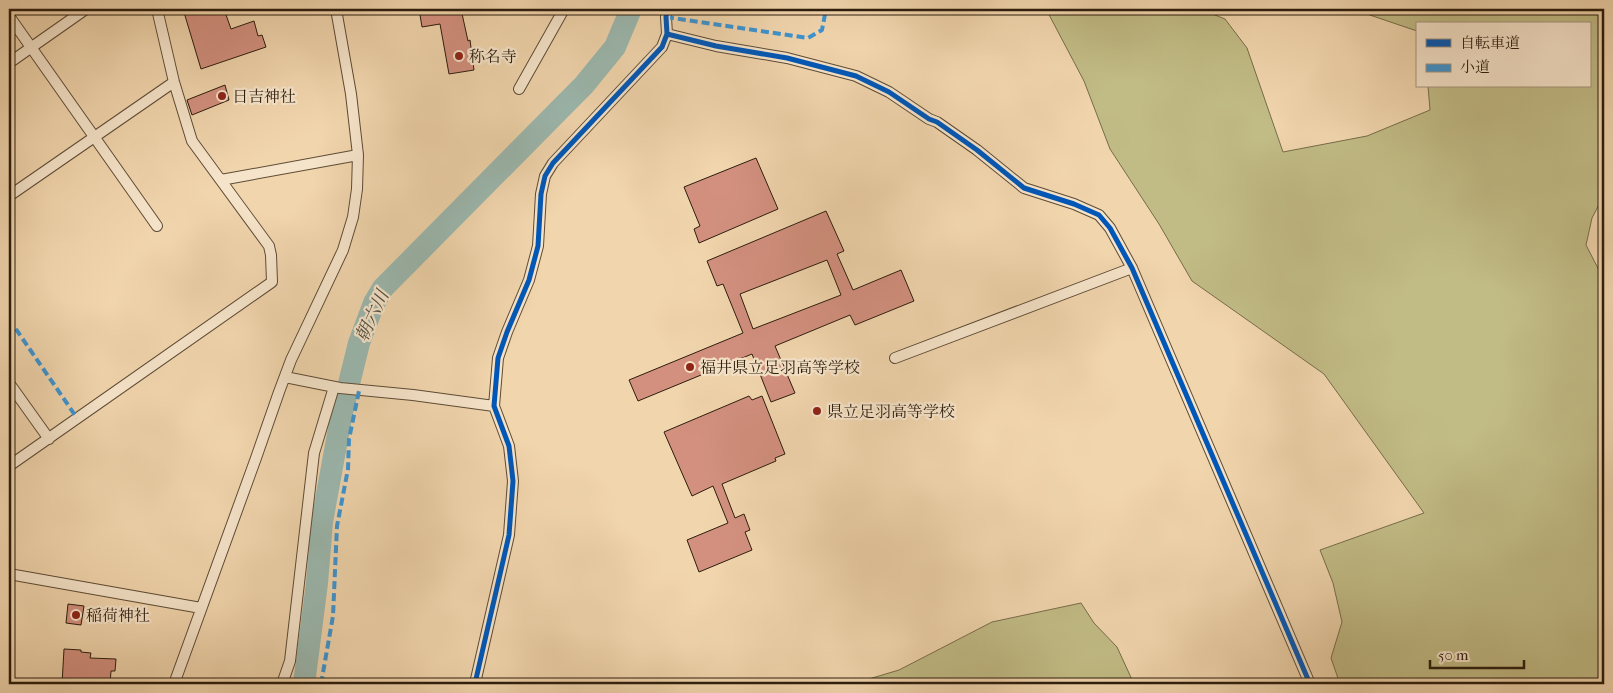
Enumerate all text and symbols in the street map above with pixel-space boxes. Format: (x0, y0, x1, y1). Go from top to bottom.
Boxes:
legend (1416, 22, 1590, 88)
text: 自転車道 (1460, 34, 1520, 52)
place label: 称名寺 (469, 47, 517, 66)
marker: 称名寺 (453, 50, 465, 62)
text: 小道 (1460, 58, 1490, 76)
place label: 日吉神社 (232, 87, 296, 106)
marker: 日吉神社 (216, 90, 228, 102)
water label: 朝六川 (352, 285, 394, 345)
place label: 福井県立足羽高等学校 (700, 358, 860, 377)
marker: 福井県立足羽高等学校 (684, 361, 696, 373)
place label: 県立足羽高等学校 (827, 402, 955, 421)
marker: 県立足羽高等学校 (811, 405, 823, 417)
place label: 稲荷神社 (86, 606, 150, 625)
marker: 稲荷神社 (70, 609, 82, 621)
scale bar (1430, 638, 1524, 670)
text: 50 m (1438, 646, 1469, 664)

